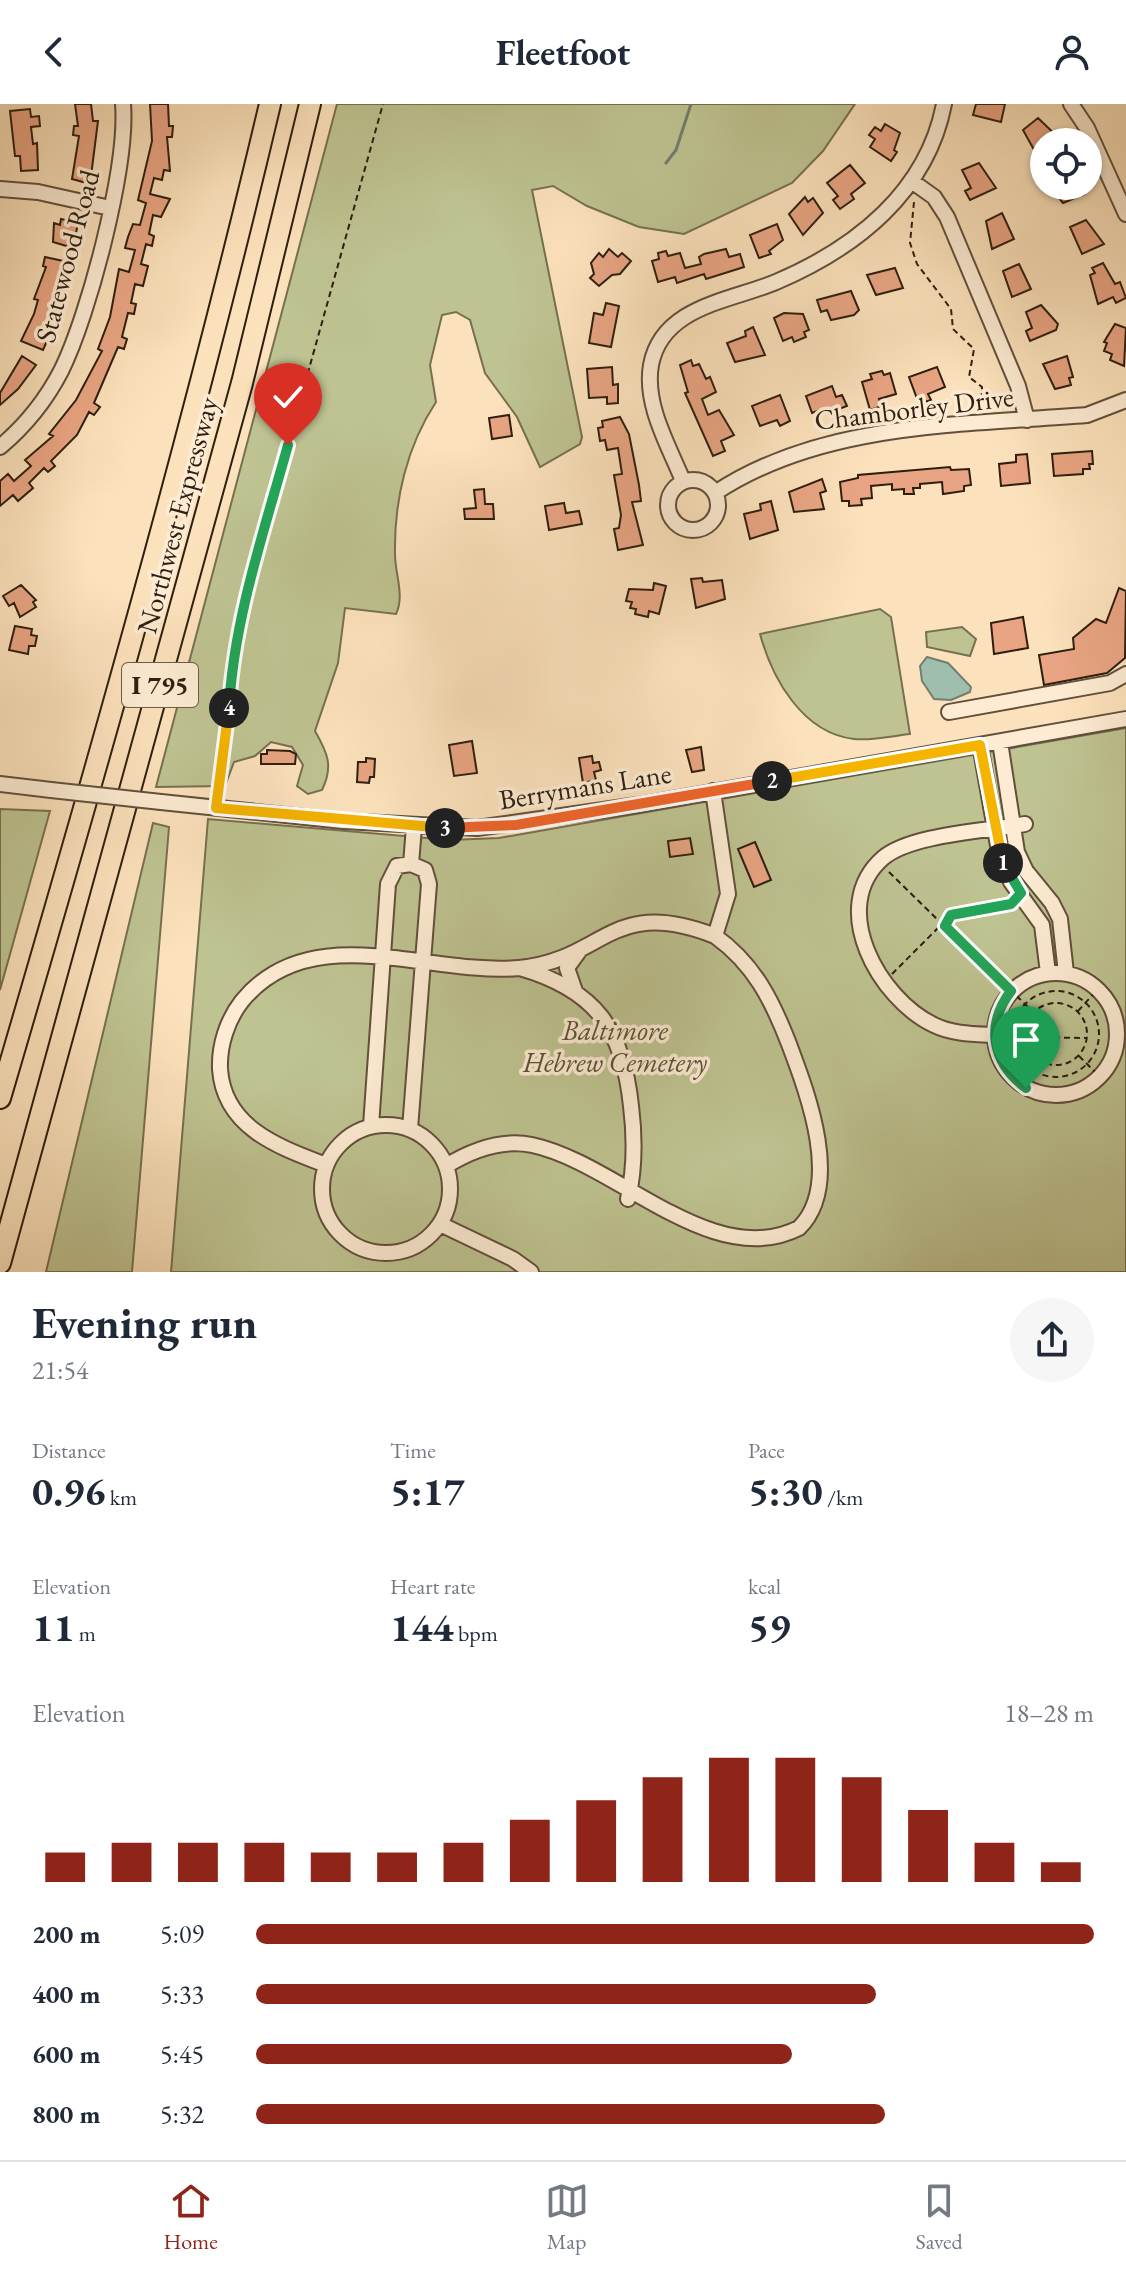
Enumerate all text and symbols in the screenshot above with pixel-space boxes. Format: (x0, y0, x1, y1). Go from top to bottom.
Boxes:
text: Fleetfoot (496, 29, 630, 76)
icon: back (32, 30, 76, 74)
icon: person (1050, 30, 1094, 74)
map controls (1030, 128, 1102, 200)
button: locate (1030, 128, 1102, 200)
street label: Statewood Road (27, 165, 108, 346)
pin (254, 363, 322, 445)
icon: check (266, 375, 310, 419)
street label: Chamborley Drive (812, 378, 1016, 438)
street label: Northwest Expressway (128, 392, 226, 637)
road number: I 795 (122, 663, 198, 707)
pin: 4 (209, 688, 249, 728)
text: 4 (223, 693, 235, 722)
street label: Berrymans Lane (496, 755, 674, 817)
pin: 2 (752, 761, 792, 801)
text: 2 (766, 766, 778, 795)
pin: 3 (425, 808, 465, 848)
text: 3 (439, 813, 451, 842)
pin: 1 (983, 843, 1023, 883)
text: 1 (997, 848, 1009, 877)
pin (992, 1006, 1060, 1088)
park label: Baltimore Hebrew Cemetery (522, 1012, 708, 1080)
icon: arrive (1004, 1018, 1048, 1062)
text: Evening run (32, 1294, 257, 1351)
button: share (1010, 1298, 1094, 1382)
text: 21:54 (32, 1353, 88, 1387)
text: Distance (32, 1436, 105, 1465)
text: Time (390, 1436, 436, 1465)
text: Pace (748, 1436, 785, 1465)
text: 0.96 (32, 1465, 105, 1517)
text: 5:17 (390, 1465, 465, 1517)
text: 5:30 (748, 1465, 823, 1517)
text: km (105, 1483, 137, 1512)
text: /km (823, 1483, 863, 1512)
text: Elevation (32, 1572, 111, 1601)
text: Heart rate (390, 1572, 475, 1601)
text: kcal (748, 1572, 781, 1601)
text: 11 (32, 1601, 74, 1653)
text: 144 (390, 1601, 453, 1653)
text: 59 (748, 1601, 790, 1653)
text: m (74, 1619, 96, 1648)
text: bpm (453, 1619, 498, 1648)
text: Elevation (32, 1696, 126, 1730)
text: 18–28 m (1004, 1696, 1094, 1730)
text: 200 m (32, 1917, 100, 1951)
text: 5:09 (160, 1917, 204, 1951)
text: 400 m (32, 1977, 100, 2011)
text: 5:33 (160, 1977, 204, 2011)
text: 600 m (32, 2037, 100, 2071)
text: 5:45 (160, 2037, 204, 2071)
text: 800 m (32, 2097, 100, 2131)
text: 5:32 (160, 2097, 204, 2131)
tab: Home (163, 2179, 218, 2256)
tab: Map (545, 2179, 589, 2256)
tab: Saved (915, 2179, 963, 2256)

